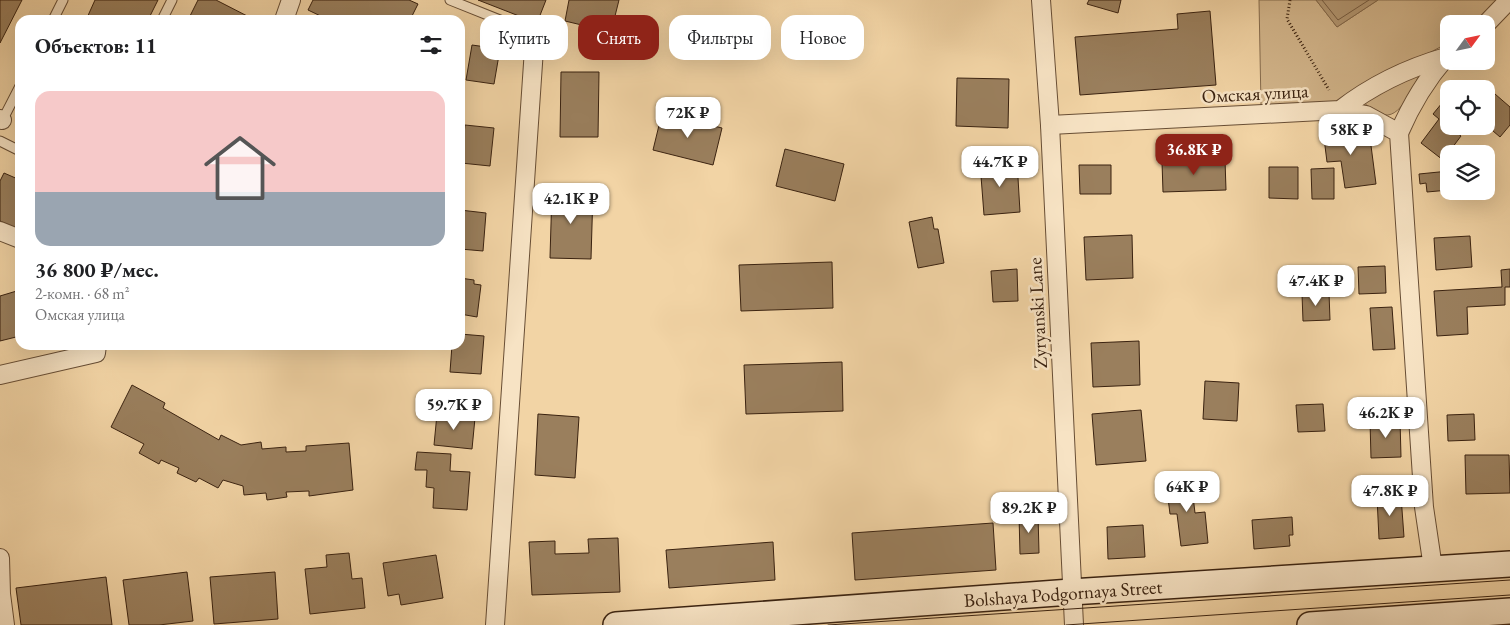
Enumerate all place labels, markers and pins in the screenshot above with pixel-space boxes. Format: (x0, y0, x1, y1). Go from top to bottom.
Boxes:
pin: 72K ₽ (653, 96, 723, 139)
pin: 58K ₽ (1316, 114, 1386, 156)
pin: 36.8K ₽ (1148, 134, 1240, 176)
pin: 44.7K ₽ (954, 146, 1046, 188)
pin: 42.1K ₽ (525, 182, 617, 225)
pin: 47.4K ₽ (1270, 264, 1362, 307)
pin: 59.7K ₽ (408, 388, 500, 431)
pin: 46.2K ₽ (1340, 396, 1432, 439)
pin: 64K ₽ (1152, 470, 1222, 513)
pin: 47.8K ₽ (1344, 474, 1436, 517)
pin: 89.2K ₽ (983, 492, 1075, 534)

